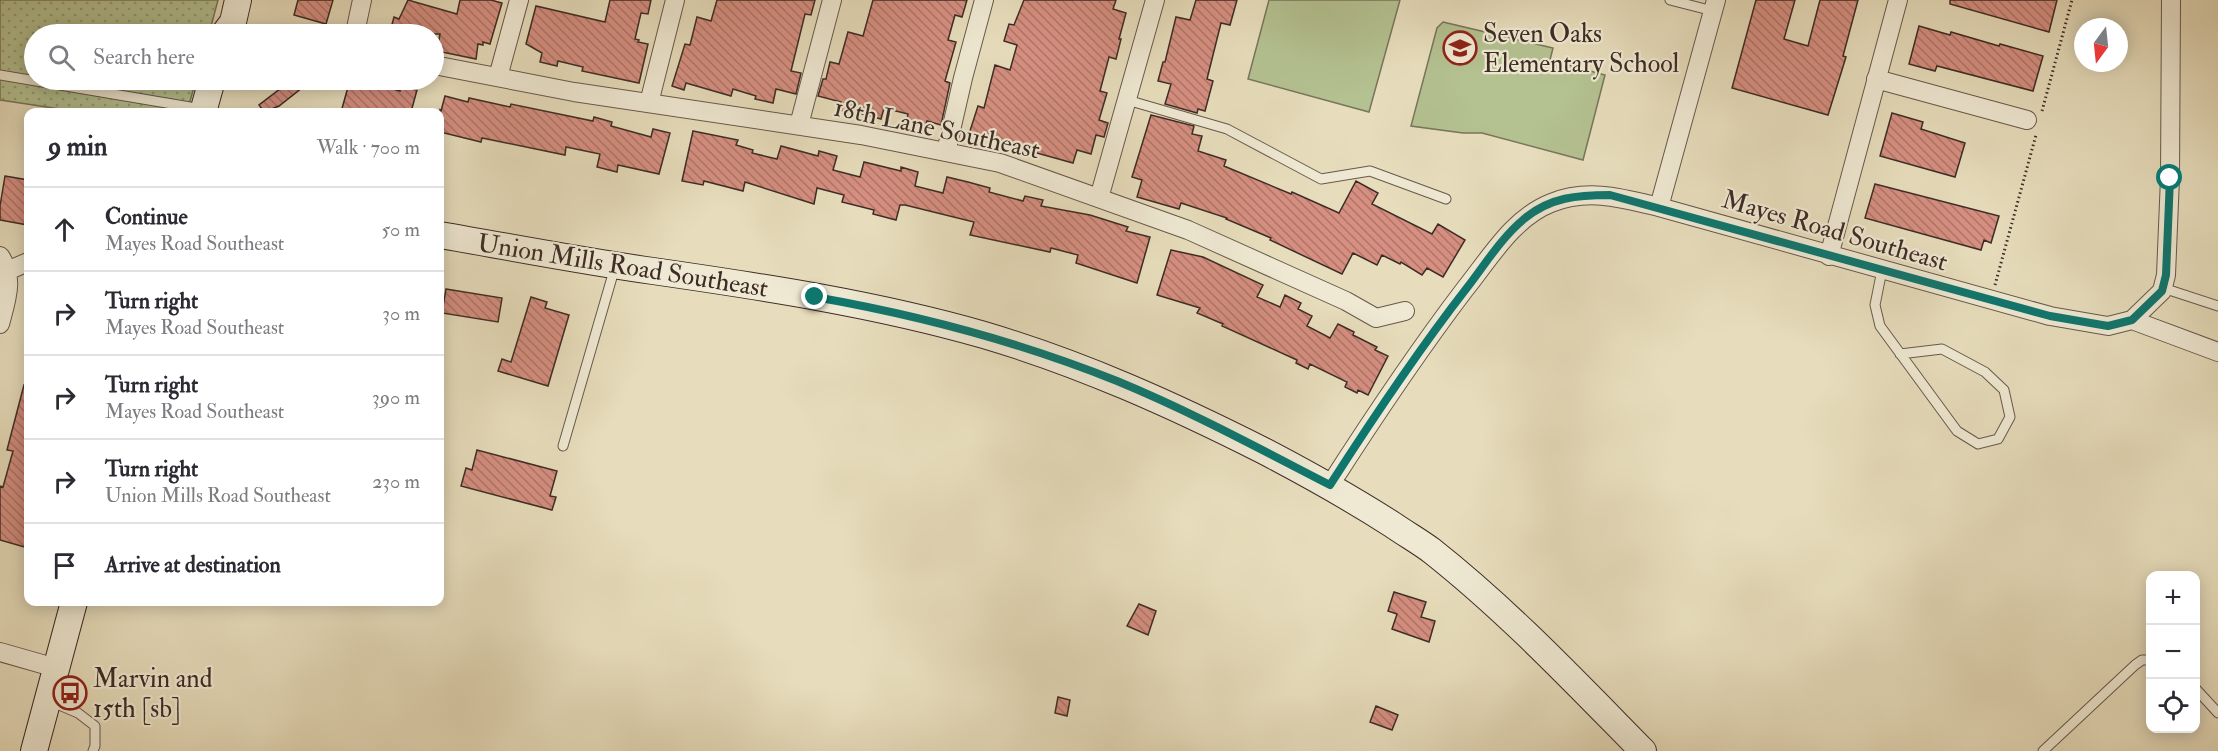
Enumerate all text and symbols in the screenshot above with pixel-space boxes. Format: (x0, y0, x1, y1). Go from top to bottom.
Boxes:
place label: Seven Oaks Elementary School (1483, 18, 1680, 80)
north arrow (2074, 18, 2128, 72)
search box (24, 24, 444, 90)
school or university icon: Seven Oaks Elementary School (1442, 30, 1478, 66)
icon: search (45, 41, 78, 74)
text: Search here (93, 43, 195, 71)
street label: 18th Lane Southeast (831, 92, 1043, 166)
text: 9 min (48, 131, 107, 163)
text: Walk · 700 m (317, 135, 420, 160)
route start (2156, 164, 2182, 190)
street label: Mayes Road Southeast (1718, 183, 1951, 278)
text: Continue (105, 203, 188, 231)
icon: ahead (48, 213, 81, 246)
text: 50 m (381, 217, 420, 242)
street label: Union Mills Road Southeast (475, 227, 770, 305)
text: Mayes Road Southeast (105, 231, 284, 256)
route end (801, 283, 827, 309)
text: Turn right (105, 287, 198, 315)
icon: right (48, 297, 81, 330)
text: 30 m (382, 301, 420, 326)
text: Mayes Road Southeast (105, 315, 284, 340)
text: Turn right (105, 371, 198, 399)
icon: right (48, 381, 81, 414)
text: 390 m (372, 385, 420, 410)
text: Mayes Road Southeast (105, 399, 284, 424)
text: Turn right (105, 455, 198, 483)
icon: right (48, 465, 81, 498)
text: 230 m (372, 469, 420, 494)
text: Union Mills Road Southeast (105, 483, 331, 508)
icon: arrive (48, 549, 81, 582)
text: Arrive at destination (105, 551, 281, 579)
map controls (2146, 571, 2200, 733)
button: + (2146, 571, 2200, 625)
button: − (2146, 625, 2200, 679)
place label: Marvin and 15th [sb] (93, 663, 213, 725)
bus stop icon: Marvin and 15th [sb] (52, 675, 88, 711)
button: locate (2146, 679, 2200, 733)

